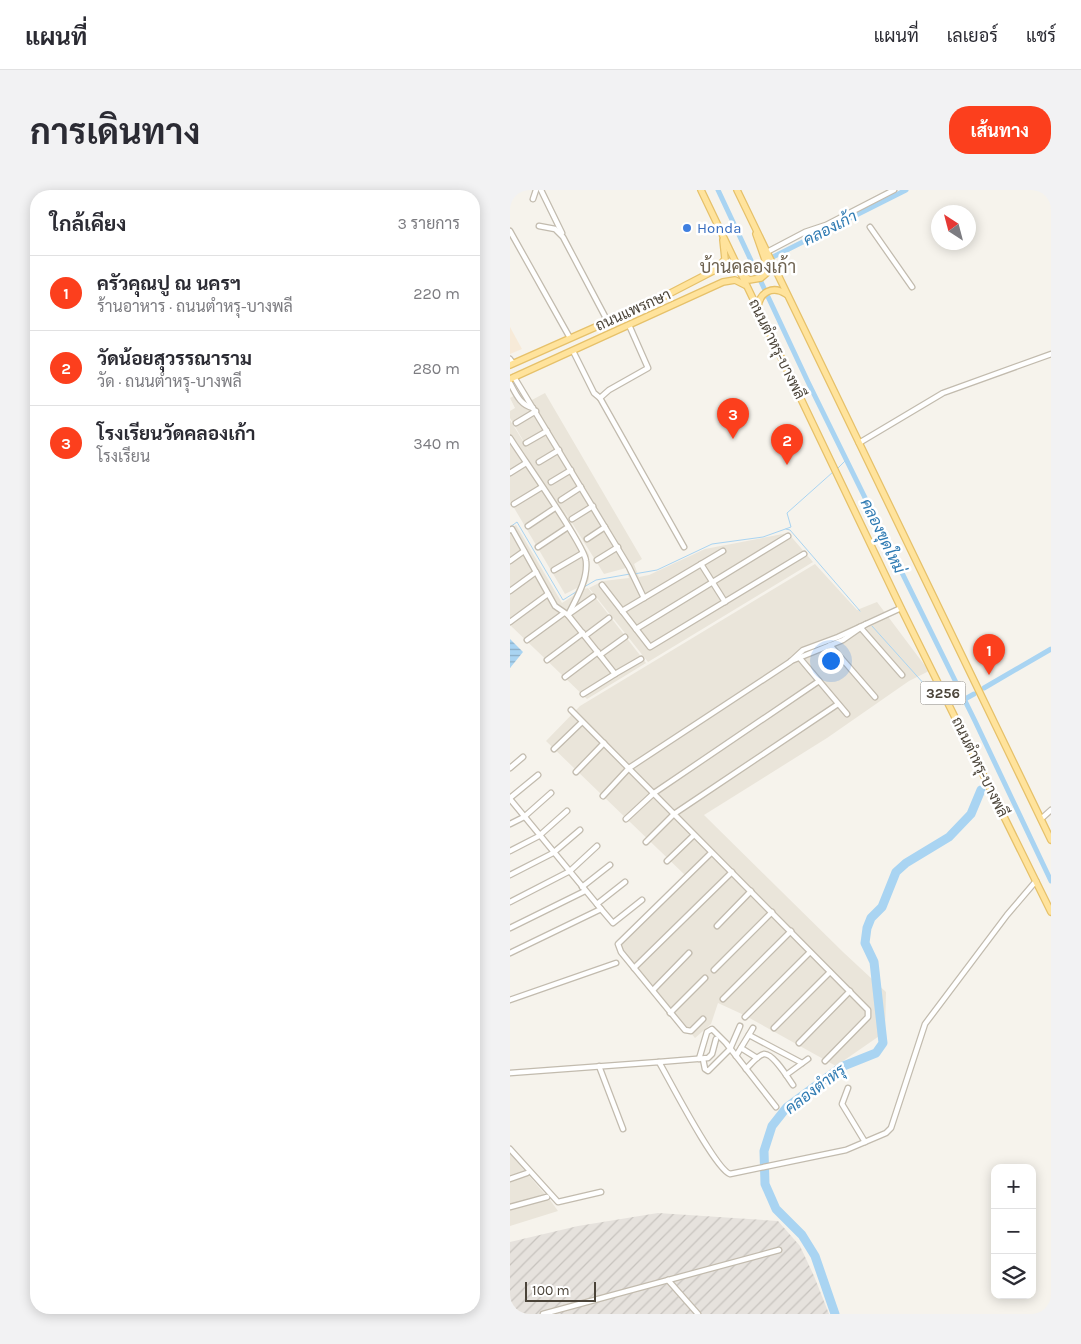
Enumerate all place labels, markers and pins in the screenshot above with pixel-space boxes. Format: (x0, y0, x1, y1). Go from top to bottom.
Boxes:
place label: Honda (697, 219, 741, 237)
marker: Honda (681, 222, 693, 234)
pin: 3 (717, 398, 749, 439)
pin: 2 (771, 424, 803, 465)
pin: 1 (973, 634, 1005, 675)

